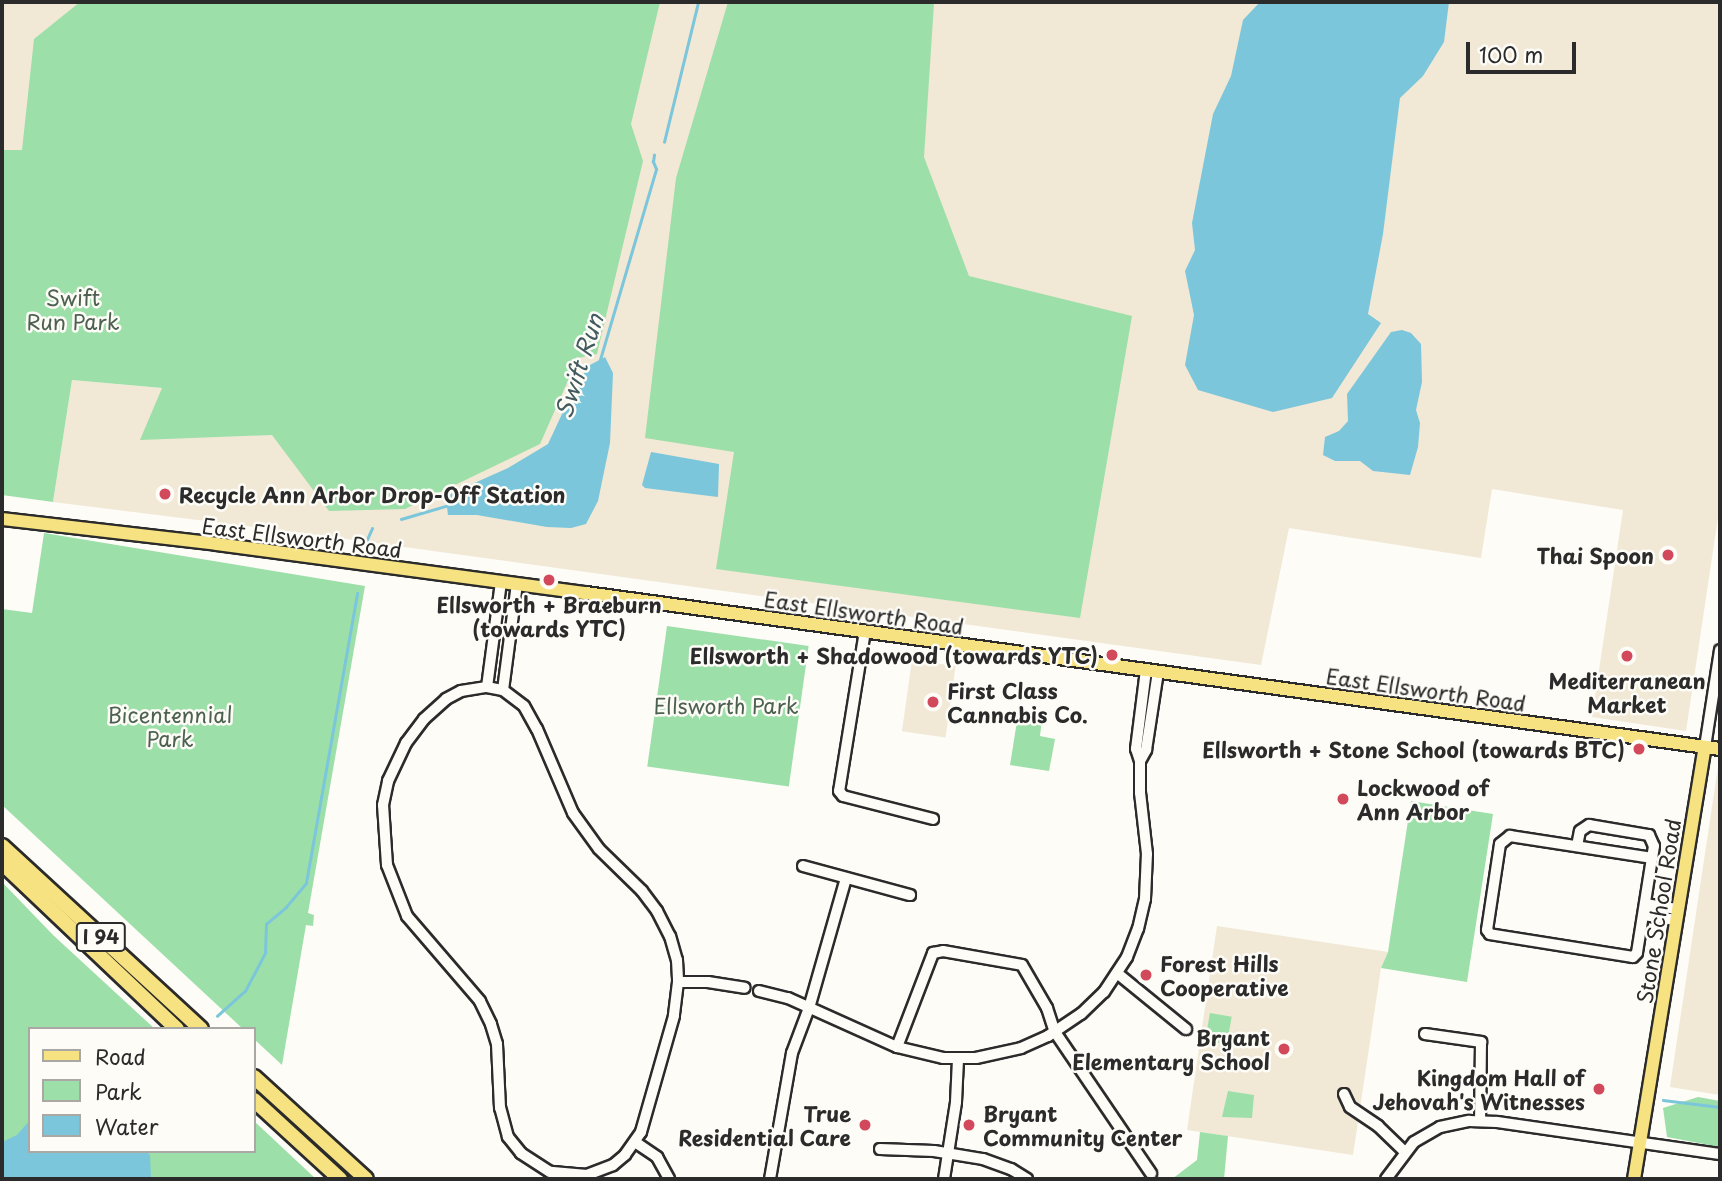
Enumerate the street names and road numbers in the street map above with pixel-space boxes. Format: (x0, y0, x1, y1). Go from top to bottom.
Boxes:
street label: East Ellsworth Road (200, 512, 404, 562)
street label: East Ellsworth Road (762, 585, 966, 639)
street label: East Ellsworth Road (1324, 662, 1528, 716)
street label: Stone School Road (1631, 816, 1685, 1006)
road number: I 94 (75, 922, 127, 953)

